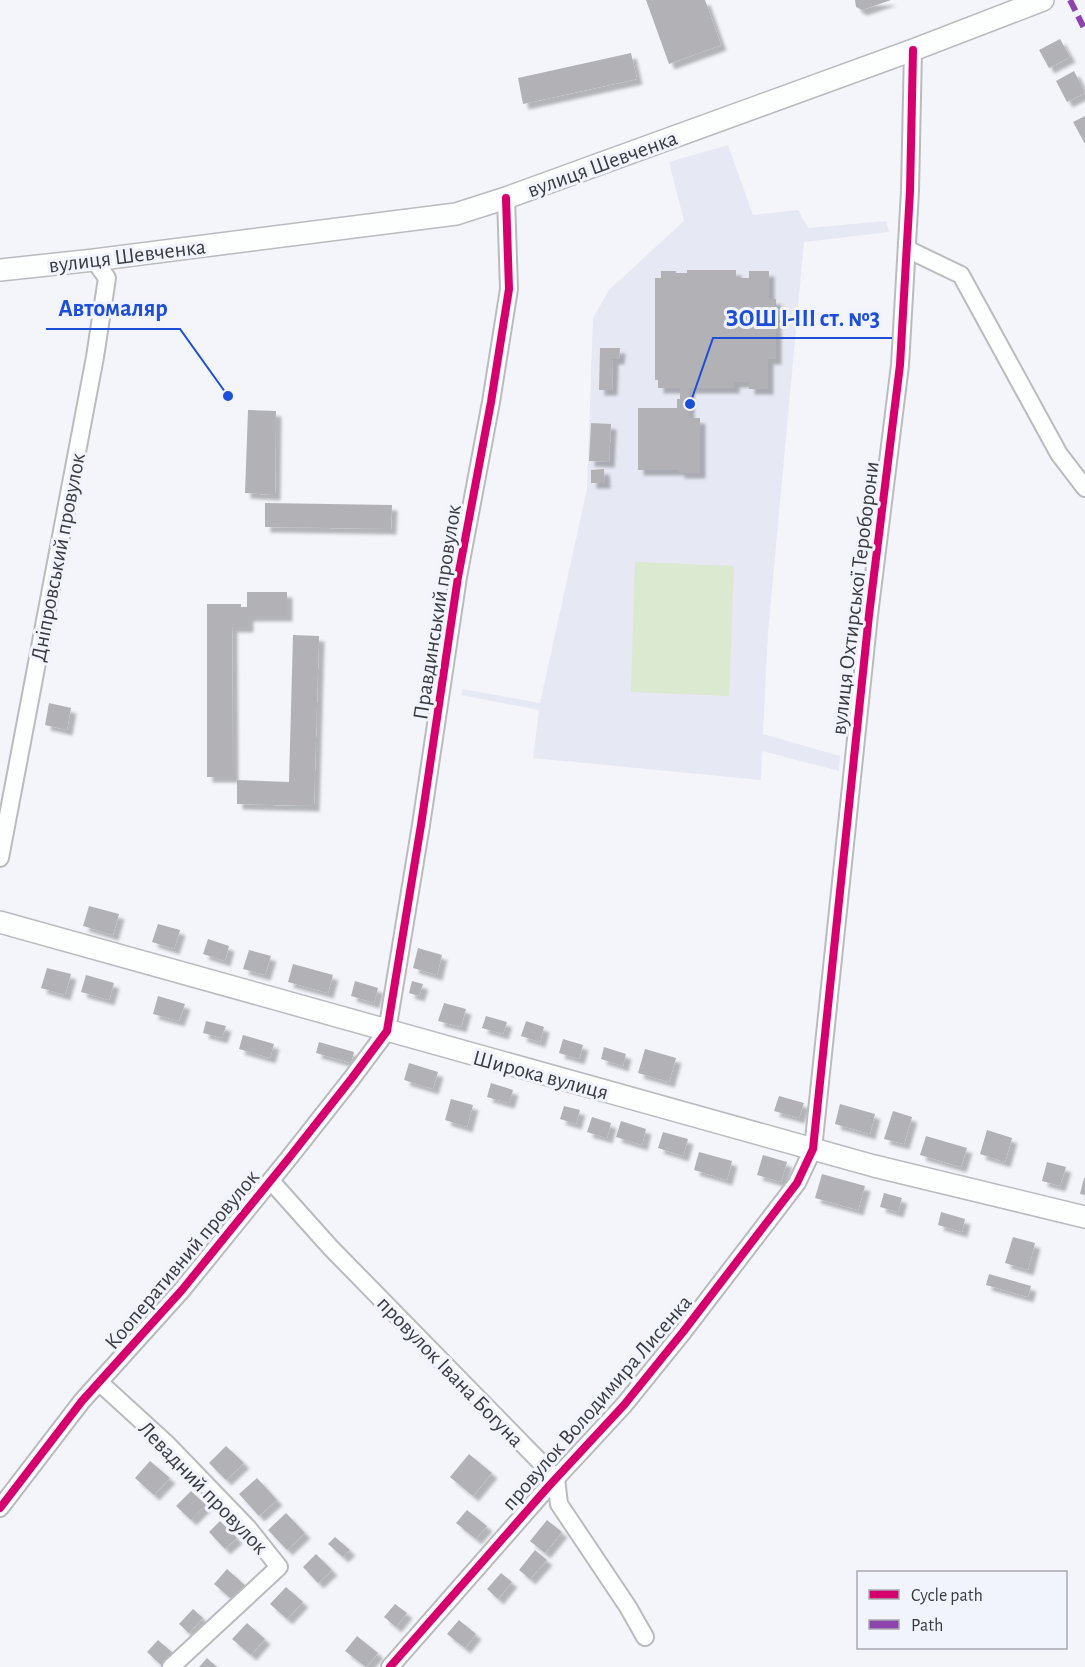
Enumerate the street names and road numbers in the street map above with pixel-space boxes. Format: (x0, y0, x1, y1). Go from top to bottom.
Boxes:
street label: вулиця Шевченка (524, 127, 680, 201)
street label: вулиця Шевченка (47, 235, 207, 277)
street label: Дніпровський провулок (27, 451, 89, 663)
street label: вулиця Охтирської Тероборони (827, 460, 883, 736)
street label: Правдинський провулок (409, 503, 465, 721)
street label: Широка вулиця (471, 1046, 611, 1104)
street label: Кооперативний провулок (101, 1166, 263, 1353)
street label: провулок Володимира Лисенка (498, 1291, 696, 1514)
street label: провулок Івана Богуна (373, 1292, 528, 1451)
street label: Левадний провулок (135, 1417, 272, 1558)

